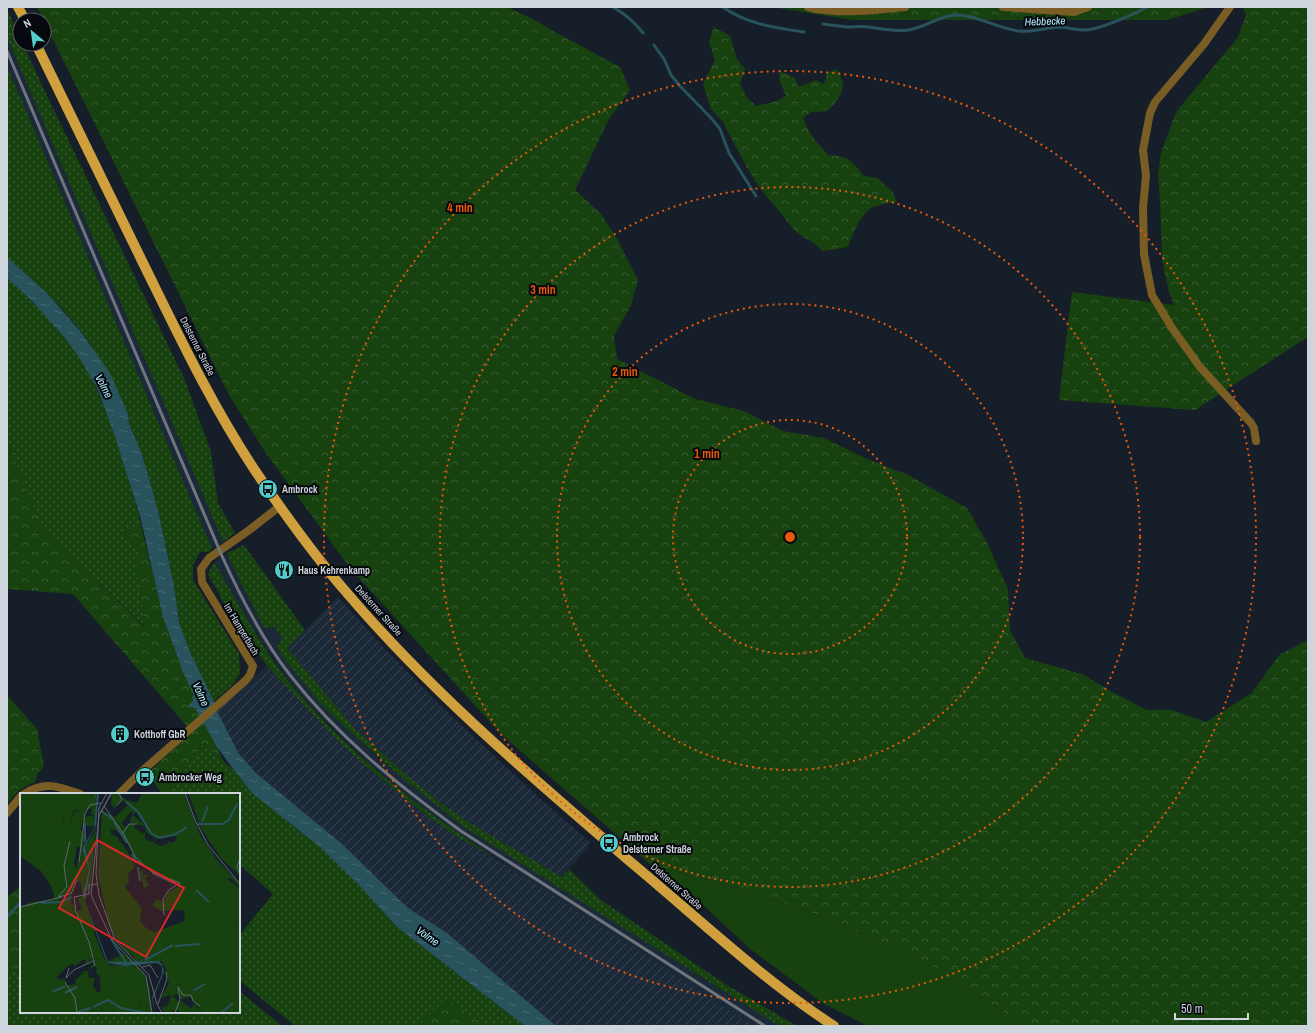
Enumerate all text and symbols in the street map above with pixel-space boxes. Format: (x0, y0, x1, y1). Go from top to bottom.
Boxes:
north arrow (12, 12, 52, 52)
water label: Hebbecke (1024, 13, 1066, 29)
text: N (21, 16, 33, 31)
text: 4 min (447, 200, 473, 216)
text: 3 min (530, 282, 556, 298)
street label: Delsterner Straße (177, 314, 218, 378)
text: 2 min (612, 364, 638, 380)
water label: Volme (92, 372, 116, 400)
text: 1 min (694, 446, 720, 462)
bus stop icon: Ambrock (257, 478, 279, 500)
place label: Ambrock (282, 483, 318, 496)
centre of rings (783, 530, 797, 544)
restaurant icon: Haus Kehrenkamp (273, 559, 295, 581)
place label: Haus Kehrenkamp (298, 564, 370, 577)
street label: Delsterner Straße (352, 582, 405, 639)
street label: Im Hamperbach (221, 601, 262, 658)
water label: Volme (190, 680, 212, 708)
building icon: Kotthoff GbR (109, 723, 131, 745)
place label: Kotthoff GbR (134, 728, 186, 741)
bus stop icon: Ambrocker Weg (134, 766, 156, 788)
place label: Ambrocker Weg (159, 771, 222, 784)
inset map (20, 793, 240, 1013)
place label: Ambrock Delsterner Straße (623, 831, 692, 856)
bus stop icon: Ambrock Delsterner Straße (598, 832, 620, 854)
street label: Delsterner Straße (648, 860, 706, 913)
water label: Volme (414, 923, 442, 949)
scale bar (1175, 995, 1248, 1021)
text: 50 m (1181, 1001, 1203, 1017)

